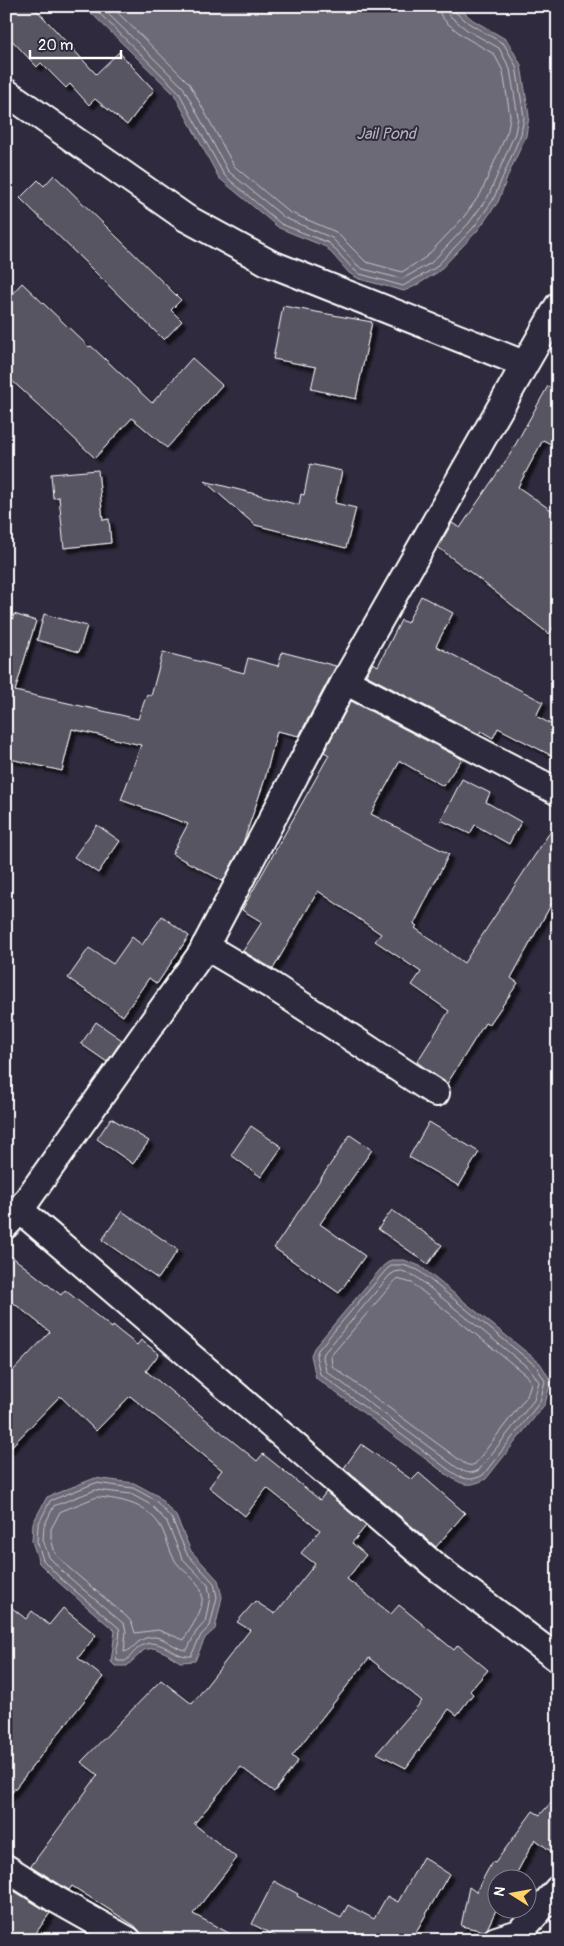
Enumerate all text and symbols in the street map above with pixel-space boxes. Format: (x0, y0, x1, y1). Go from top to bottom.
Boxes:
scale bar (30, 28, 121, 60)
text: 20 m (38, 36, 73, 55)
water label: Jail Pond (356, 124, 418, 144)
north arrow (486, 1868, 536, 1918)
text: N (490, 1885, 509, 1898)

